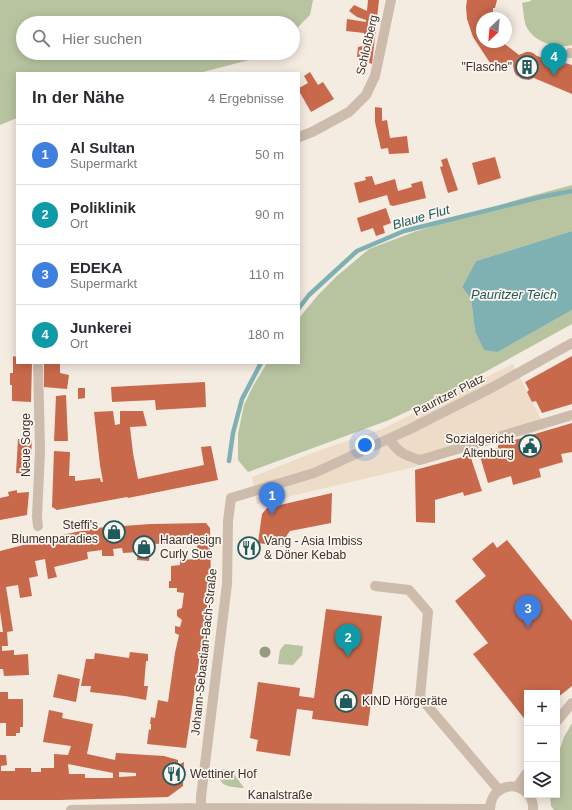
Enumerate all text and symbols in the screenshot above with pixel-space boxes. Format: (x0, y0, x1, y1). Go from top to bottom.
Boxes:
north arrow (476, 12, 512, 48)
street label: Schloßberg (353, 14, 381, 76)
search box (16, 16, 300, 60)
icon: search (30, 27, 52, 49)
text: Hier suchen (62, 30, 142, 47)
pin: 4 (541, 43, 567, 76)
building icon: "Flasche" (514, 54, 540, 80)
place label: "Flasche" (461, 60, 512, 74)
text: In der Nähe (32, 88, 125, 107)
text: 4 Ergebnisse (208, 91, 284, 106)
text: Al Sultan (70, 139, 135, 156)
text: 1 (41, 147, 49, 162)
text: 50 m (255, 147, 284, 162)
text: Supermarkt (70, 156, 137, 171)
text: Poliklinik (70, 199, 136, 216)
water label: Blaue Flut (391, 201, 453, 232)
text: 2 (41, 207, 49, 222)
text: 90 m (255, 207, 284, 222)
text: Ort (70, 216, 88, 231)
text: EDEKA (70, 259, 123, 276)
text: 3 (41, 267, 49, 282)
text: 110 m (249, 267, 284, 282)
text: Supermarkt (70, 276, 137, 291)
water label: Pauritzer Teich (471, 287, 557, 302)
text: Junkerei (70, 319, 132, 336)
text: 4 (41, 327, 49, 342)
text: 180 m (248, 327, 284, 342)
text: Ort (70, 336, 88, 351)
street label: Pauritzer Platz (411, 371, 487, 419)
street label: Neue Sorge (19, 413, 33, 477)
place label: Sozialgericht Altenburg (445, 432, 515, 460)
public building icon: Sozialgericht Altenburg (517, 433, 543, 459)
your location (355, 435, 375, 455)
pin: 1 (259, 482, 285, 515)
place label: Steffi's Blumenparadies (11, 518, 98, 546)
shop icon: Steffi's Blumenparadies (101, 519, 127, 545)
place label: Haardesign Curly Sue (160, 533, 221, 561)
shop icon: Haardesign Curly Sue (131, 534, 157, 560)
place label: Vang - Asia Imbiss & Döner Kebab (264, 534, 362, 562)
restaurant icon: Vang - Asia Imbiss & Döner Kebab (236, 535, 262, 561)
street label: Johann-Sebastian-Bach-Straße (188, 567, 220, 736)
pin: 3 (515, 595, 541, 628)
pin: 2 (335, 624, 361, 657)
shop icon: KIND Hörgeräte (333, 688, 359, 714)
map controls (524, 690, 560, 798)
button: + (524, 690, 560, 726)
place label: KIND Hörgeräte (362, 694, 448, 708)
button: − (524, 726, 560, 762)
restaurant icon: Wettiner Hof (161, 761, 187, 787)
button: layers (524, 762, 560, 798)
place label: Wettiner Hof (190, 767, 257, 781)
street label: Kanalstraße (248, 788, 313, 802)

